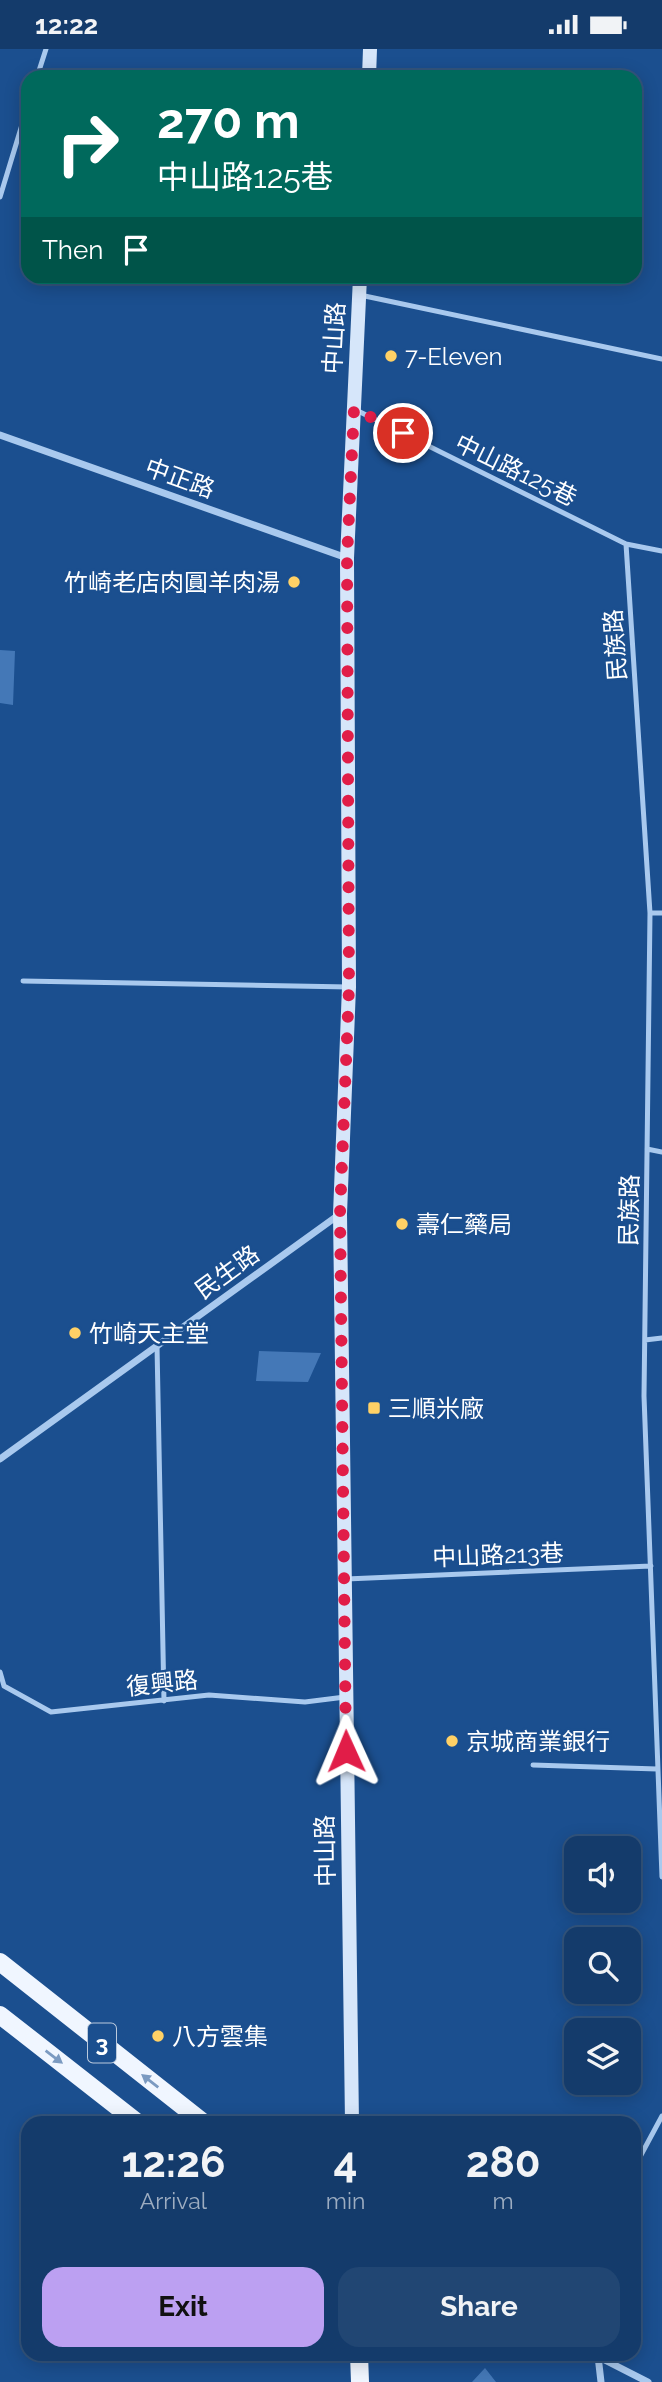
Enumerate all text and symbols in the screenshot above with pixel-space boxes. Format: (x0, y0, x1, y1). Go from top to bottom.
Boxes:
text: 12:22 (35, 10, 98, 40)
text: 270 m (157, 92, 300, 149)
icon: right (42, 98, 133, 189)
text: 中山路125巷 (157, 158, 333, 195)
icon: arrive (117, 231, 155, 269)
text: Then (42, 235, 103, 265)
street label: 中山路 (318, 301, 350, 375)
place label: 7-Eleven (405, 342, 503, 371)
marker: 7-Eleven (383, 348, 399, 364)
pin (373, 403, 433, 463)
icon: arrive (384, 414, 422, 452)
street label: 中山路125巷 (450, 428, 582, 512)
street label: 中正路 (141, 452, 219, 504)
place label: 竹崎老店肉圓羊肉湯 (64, 568, 280, 597)
marker: 竹崎老店肉圓羊肉湯 (286, 574, 302, 590)
street label: 民族路 (598, 608, 632, 682)
street label: 民族路 (614, 1174, 644, 1246)
place label: 壽仁藥局 (416, 1210, 512, 1239)
marker: 壽仁藥局 (394, 1216, 410, 1232)
street label: 民生路 (189, 1239, 265, 1305)
place label: 竹崎天主堂 (89, 1319, 209, 1348)
marker: 竹崎天主堂 (67, 1325, 83, 1341)
place label: 三順米廠 (388, 1394, 484, 1423)
marker: 三順米廠 (366, 1400, 382, 1416)
street label: 中山路213巷 (432, 1538, 564, 1572)
street label: 復興路 (125, 1665, 199, 1701)
position arrow (309, 1714, 383, 1788)
place label: 京城商業銀行 (466, 1727, 610, 1756)
marker: 京城商業銀行 (444, 1733, 460, 1749)
street label: 中山路 (310, 1815, 340, 1887)
map controls (564, 1836, 641, 2095)
button: sound (564, 1836, 641, 1913)
button: search (564, 1927, 641, 2004)
button: layers (564, 2018, 641, 2095)
place label: 八方雲集 (172, 2022, 268, 2051)
road number: 3 (88, 2023, 116, 2062)
marker: 八方雲集 (150, 2028, 166, 2044)
one-way arrow (45, 2049, 63, 2063)
one-way arrow (142, 2073, 160, 2088)
text: 12:26 (121, 2138, 225, 2187)
text: 4 (334, 2138, 358, 2187)
text: 280 (466, 2138, 541, 2187)
text: Arrival (140, 2187, 207, 2214)
text: min (326, 2187, 365, 2214)
text: m (493, 2187, 514, 2214)
button: Exit (42, 2267, 324, 2347)
button: Share (338, 2267, 620, 2347)

